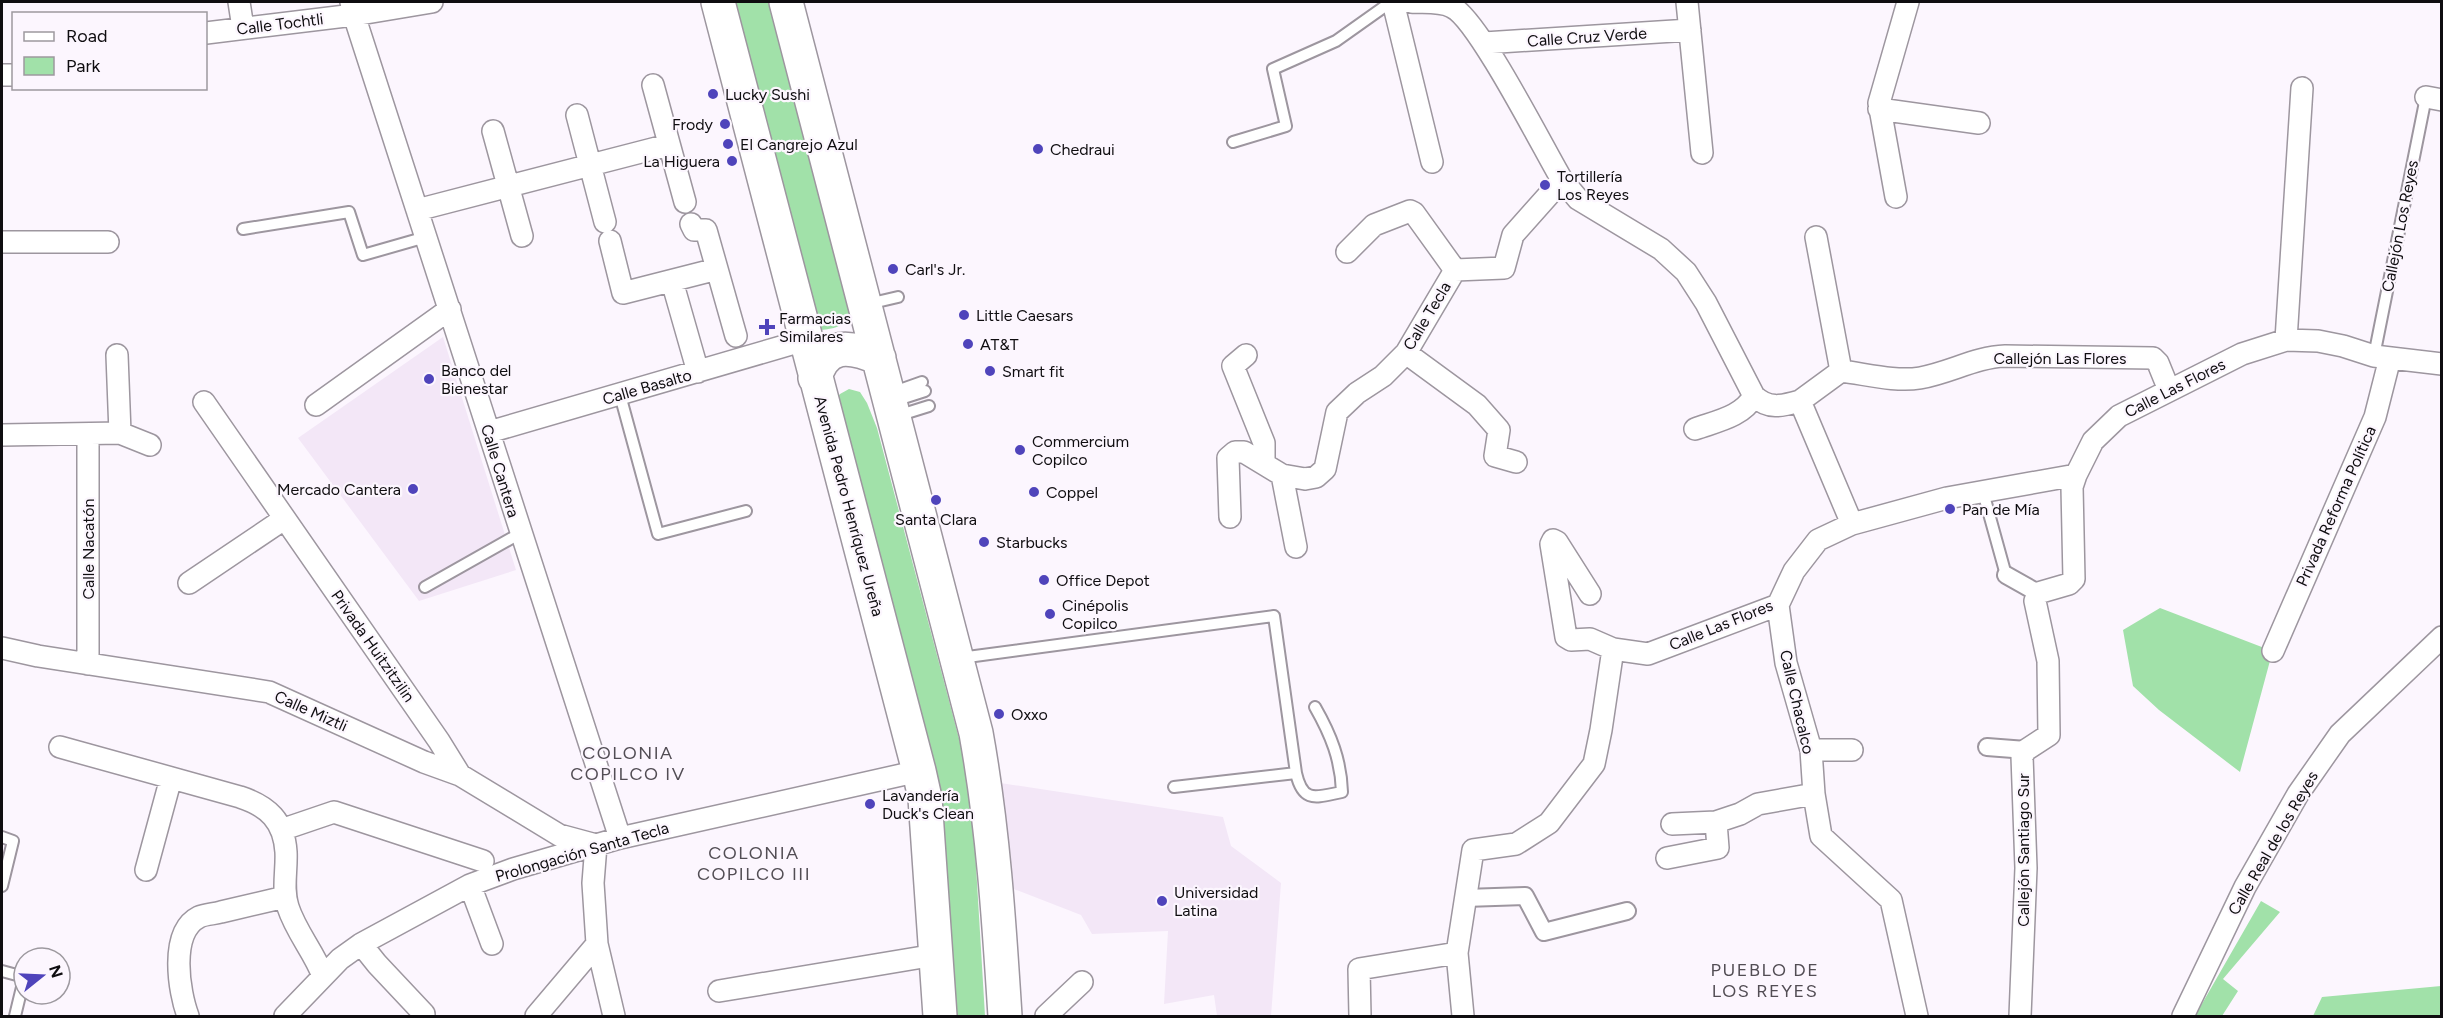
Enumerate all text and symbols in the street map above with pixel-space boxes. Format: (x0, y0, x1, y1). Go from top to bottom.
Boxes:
street label: Calle Tochtli (235, 9, 325, 39)
legend (12, 12, 207, 90)
street label: Calle Cruz Verde (1527, 23, 1648, 51)
text: Road (66, 25, 107, 47)
text: Park (66, 55, 101, 77)
place label: Lucky Sushi (725, 85, 810, 104)
marker: Lucky Sushi (706, 87, 720, 101)
place label: Frody (672, 115, 714, 134)
marker: Frody (718, 117, 732, 131)
place label: El Cangrejo Azul (740, 135, 858, 154)
marker: El Cangrejo Azul (721, 137, 735, 151)
place label: Chedraui (1050, 140, 1115, 159)
marker: Chedraui (1031, 142, 1045, 156)
place label: La Higuera (643, 152, 720, 171)
marker: La Higuera (725, 154, 739, 168)
street label: Callejón Los Reyes (2378, 158, 2422, 294)
place label: Tortillería Los Reyes (1557, 167, 1629, 204)
marker: Tortillería Los Reyes (1538, 178, 1552, 192)
place label: Carl's Jr. (905, 260, 965, 279)
marker: Carl's Jr. (886, 262, 900, 276)
street label: Calle Tecla (1399, 278, 1455, 354)
place label: Little Caesars (976, 306, 1073, 325)
marker: Little Caesars (957, 308, 971, 322)
place label: Farmacias Similares (779, 309, 851, 346)
marker: Farmacias Similares (760, 320, 774, 334)
place label: AT&T (980, 335, 1019, 354)
marker: AT&T (961, 337, 975, 351)
street label: Callejón Las Flores (1994, 349, 2126, 368)
street label: Calle Las Flores (2122, 354, 2228, 422)
place label: Banco del Bienestar (441, 361, 511, 398)
place label: Smart fit (1002, 362, 1065, 381)
marker: Smart fit (983, 364, 997, 378)
street label: Calle Basalto (600, 365, 694, 409)
marker: Banco del Bienestar (422, 372, 436, 386)
street label: Avenida Pedro Henríquez Ureña (810, 394, 888, 618)
street label: Calle Cantera (477, 422, 523, 520)
street label: Privada Reforma Política (2292, 423, 2380, 589)
place label: Commercium Copilco (1032, 432, 1129, 469)
marker: Commercium Copilco (1013, 443, 1027, 457)
place label: Mercado Cantera (277, 480, 401, 499)
marker: Mercado Cantera (406, 482, 420, 496)
place label: Coppel (1046, 483, 1098, 502)
marker: Coppel (1027, 485, 1041, 499)
marker: Santa Clara (929, 493, 943, 507)
street label: Calle Nacatón (79, 498, 98, 600)
place label: Pan de Mía (1962, 500, 2040, 519)
marker: Pan de Mía (1943, 502, 1957, 516)
place label: Santa Clara (895, 510, 977, 529)
place label: Starbucks (996, 533, 1068, 552)
marker: Starbucks (977, 535, 991, 549)
place label: Office Depot (1056, 571, 1150, 590)
marker: Office Depot (1037, 573, 1051, 587)
street label: Privada Huitzitzilin (327, 586, 419, 706)
place label: Cinépolis Copilco (1062, 596, 1128, 633)
street label: Calle Las Flores (1666, 596, 1776, 654)
marker: Cinépolis Copilco (1043, 607, 1057, 621)
street label: Calle Chacalco (1776, 648, 1818, 756)
street label: Calle Miztli (272, 686, 350, 736)
place label: Oxxo (1011, 705, 1048, 724)
marker: Oxxo (992, 707, 1006, 721)
district label: COLONIA COPILCO IV (570, 742, 686, 785)
street label: Calle Real de los Reyes (2224, 768, 2322, 918)
street label: Callejón Santiago Sur (2014, 773, 2033, 927)
place label: Lavandería Duck's Clean (882, 786, 974, 823)
marker: Lavandería Duck's Clean (863, 797, 877, 811)
street label: Prolongación Santa Tecla (493, 818, 671, 886)
district label: COLONIA COPILCO III (697, 842, 811, 885)
place label: Universidad Latina (1174, 883, 1258, 920)
marker: Universidad Latina (1155, 894, 1169, 908)
north arrow (12, 946, 72, 1006)
district label: PUEBLO DE LOS REYES (1711, 959, 1819, 1002)
text: N (45, 963, 67, 980)

